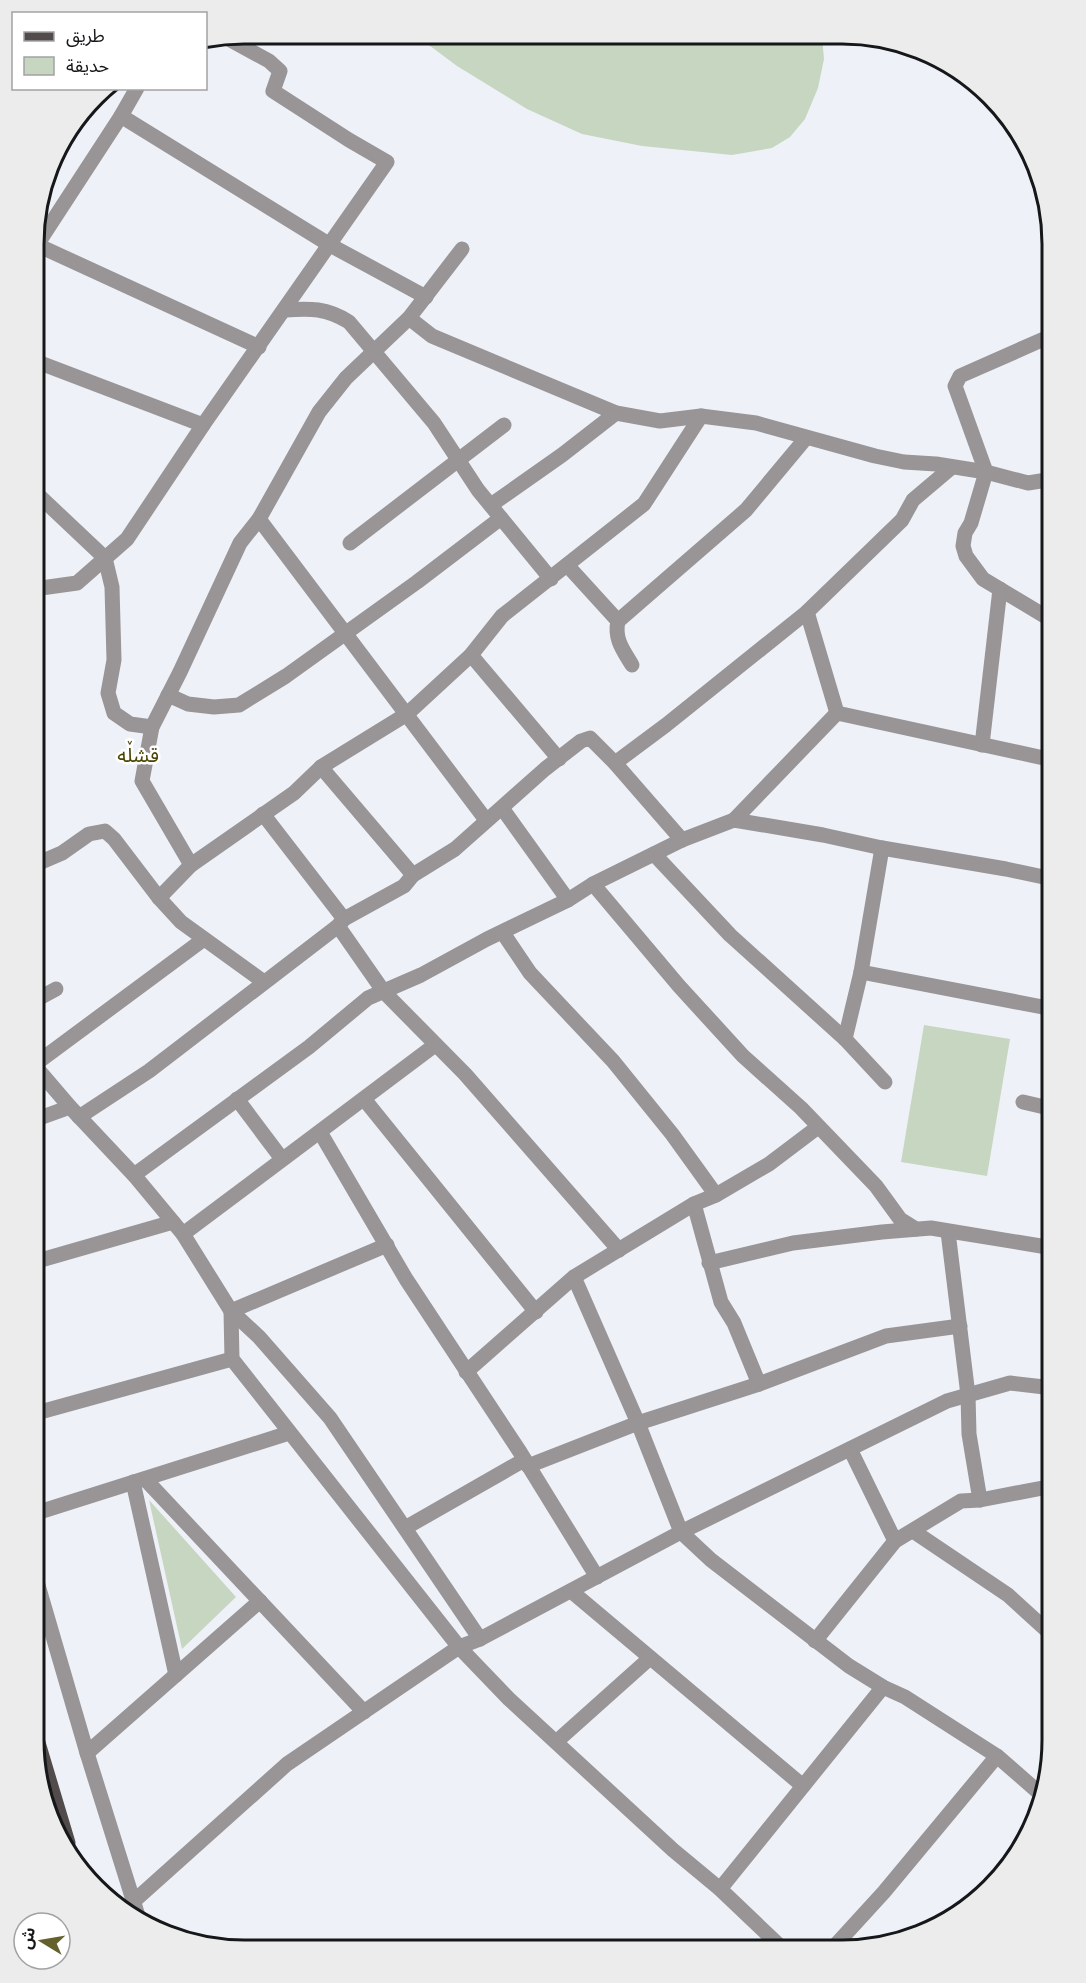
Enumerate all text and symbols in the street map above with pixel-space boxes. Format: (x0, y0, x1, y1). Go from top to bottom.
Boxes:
legend (12, 12, 207, 90)
text: طريق (66, 25, 105, 47)
text: حديقة (66, 55, 109, 77)
district label: قشڵه‌ (117, 740, 159, 767)
north arrow (12, 1911, 72, 1971)
text: ش (16, 1926, 39, 1951)

